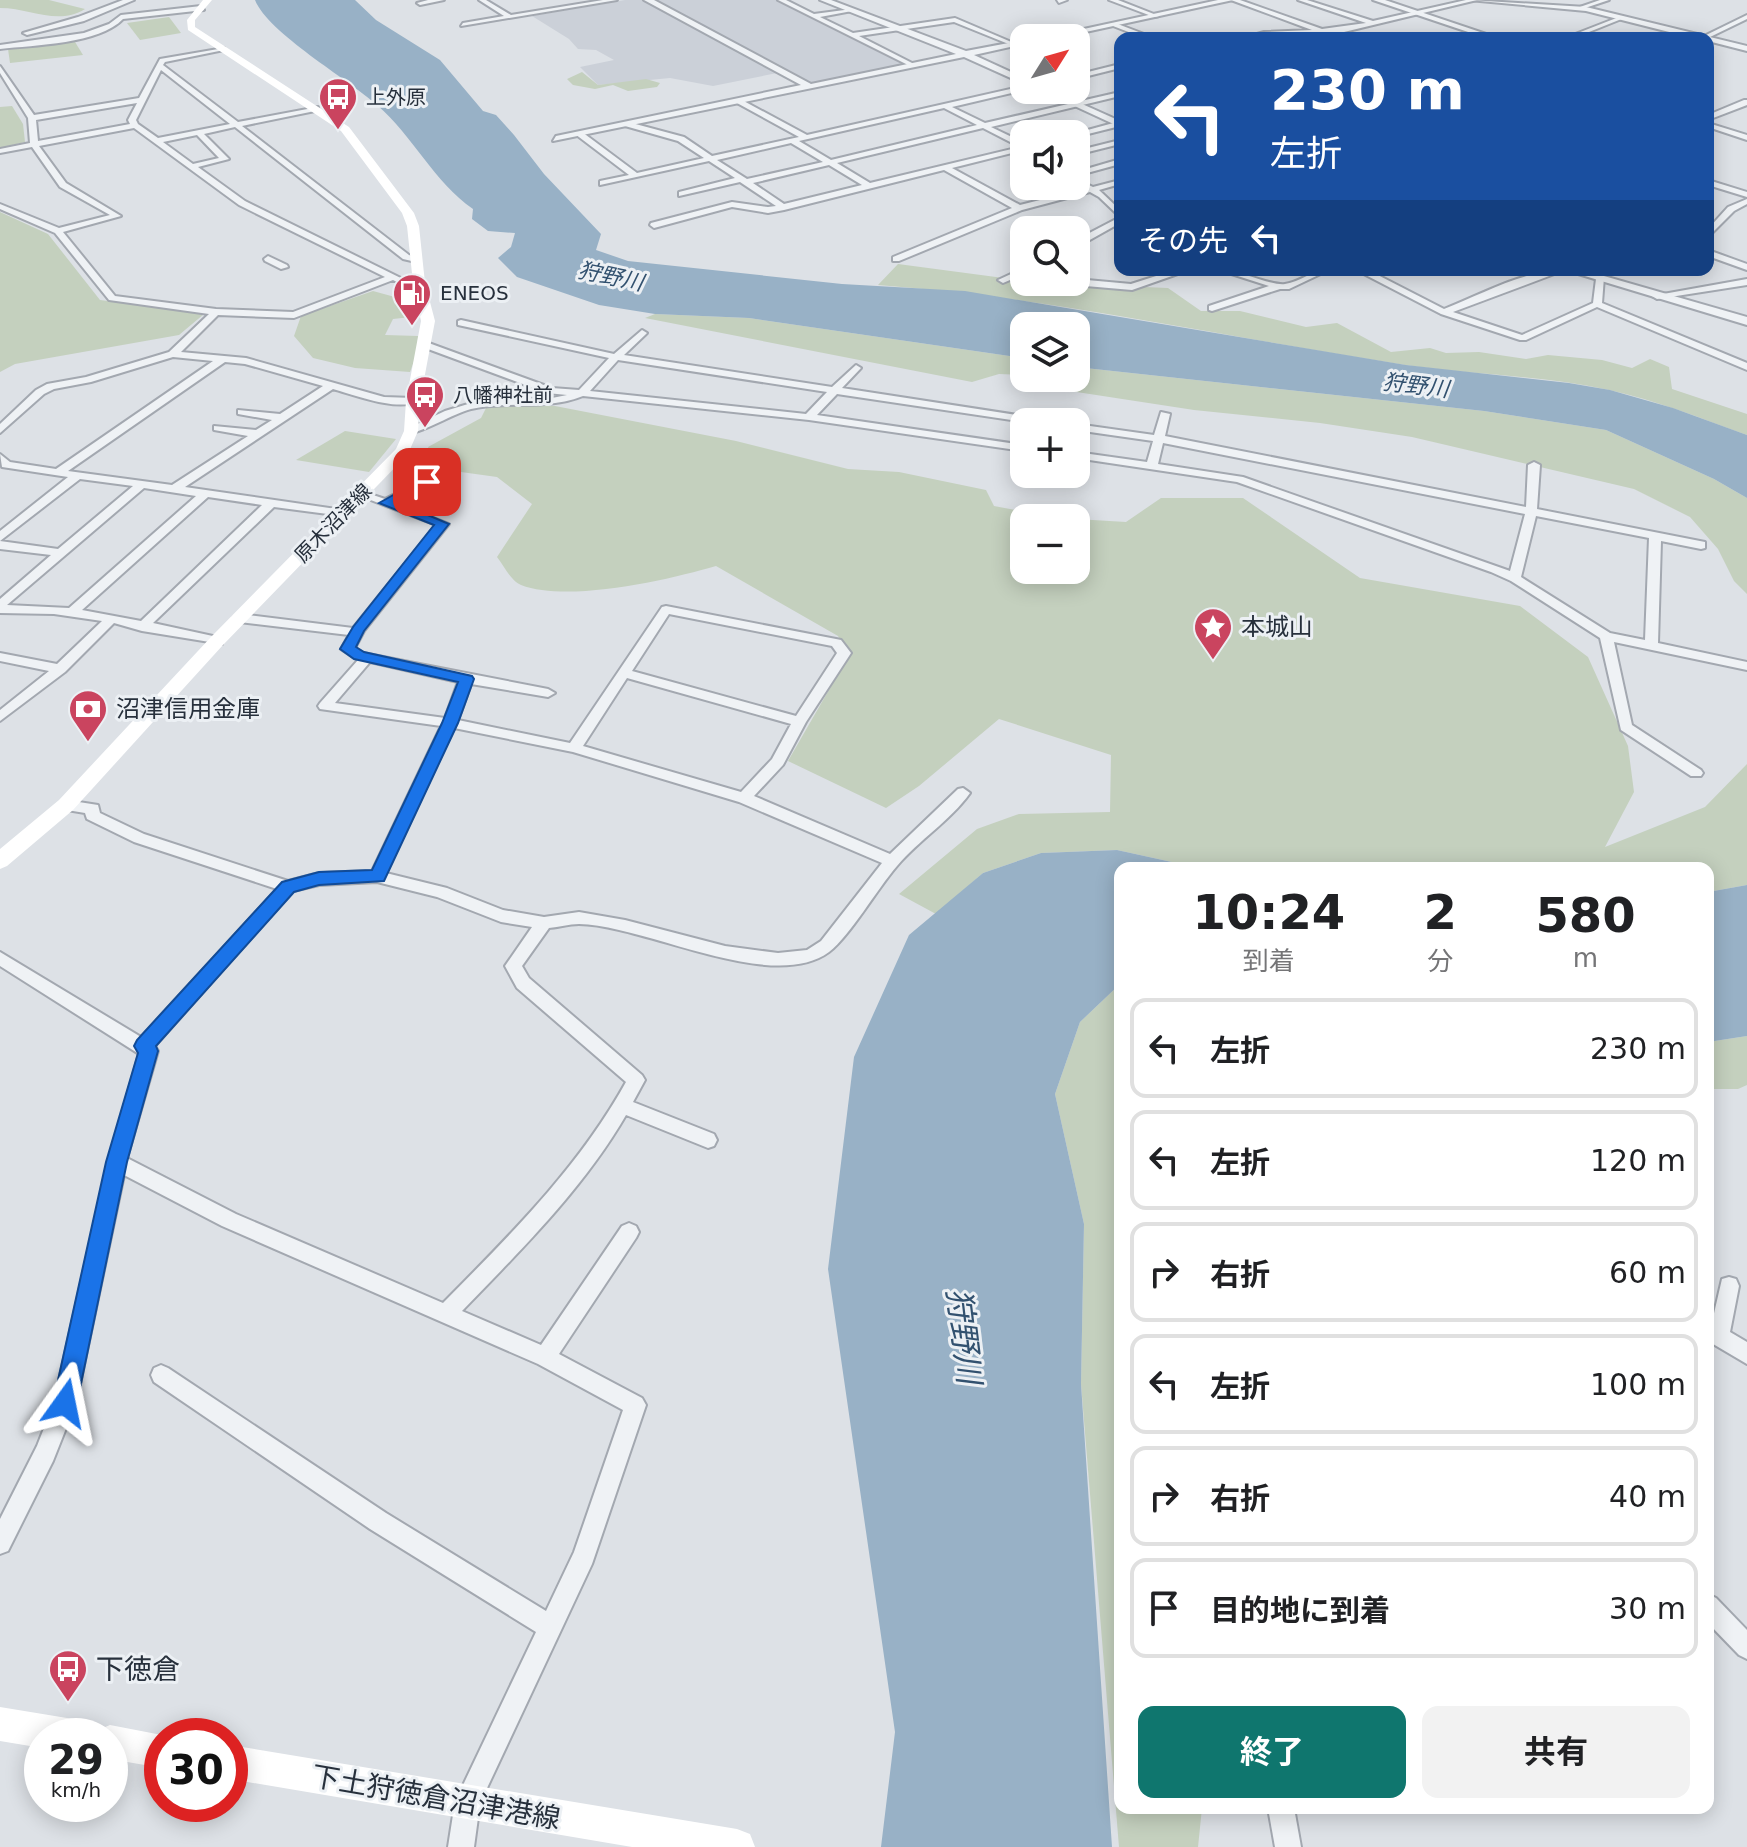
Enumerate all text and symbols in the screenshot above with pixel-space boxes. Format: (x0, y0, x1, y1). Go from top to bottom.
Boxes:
north arrow (1010, 24, 1090, 104)
map controls (1010, 24, 1090, 584)
text: 230 m (1270, 57, 1465, 122)
icon: left (1138, 64, 1242, 168)
bus stop icon: 上外原 (317, 76, 359, 131)
place label: 上外原 (366, 85, 426, 109)
button: sound (1010, 120, 1090, 200)
text: 左折 (1270, 133, 1342, 174)
button: search (1010, 216, 1090, 296)
icon: left (1244, 216, 1288, 260)
text: その先 (1138, 223, 1228, 258)
water label: 狩野川 (576, 257, 648, 296)
fuel station icon: ENEOS (391, 272, 433, 327)
place label: ENEOS (440, 281, 509, 305)
button: layers (1010, 312, 1090, 392)
water label: 狩野川 (1382, 369, 1452, 402)
bus stop icon: 八幡神社前 (404, 374, 446, 429)
place label: 八幡神社前 (453, 383, 553, 407)
button: + (1010, 408, 1090, 488)
pin (393, 448, 461, 516)
icon: arrive (405, 460, 449, 504)
street label: 原木沼津線 (290, 479, 376, 567)
button: − (1010, 504, 1090, 584)
place icon: 本城山 (1192, 606, 1234, 661)
place label: 本城山 (1241, 613, 1313, 641)
bank icon: 沼津信用金庫 (67, 688, 109, 743)
place label: 沼津信用金庫 (116, 695, 260, 723)
text: 10:24 (1192, 884, 1345, 940)
text: 2 (1424, 884, 1457, 940)
text: 580 (1535, 887, 1636, 943)
text: m (1573, 943, 1598, 973)
text: 到着 (1243, 946, 1295, 976)
text: 分 (1427, 946, 1453, 976)
icon: left (1142, 1026, 1186, 1070)
text: 230 m (1590, 1031, 1686, 1066)
text: 左折 (1210, 1033, 1270, 1068)
icon: left (1142, 1138, 1186, 1182)
text: 120 m (1590, 1143, 1686, 1178)
text: 左折 (1210, 1145, 1270, 1180)
icon: right (1142, 1250, 1186, 1294)
text: 60 m (1609, 1255, 1686, 1290)
text: 右折 (1210, 1257, 1270, 1292)
water label: 狩野川 (939, 1286, 989, 1389)
position arrow (23, 1361, 107, 1445)
icon: left (1142, 1362, 1186, 1406)
text: 100 m (1590, 1367, 1686, 1402)
text: 左折 (1210, 1369, 1270, 1404)
icon: right (1142, 1474, 1186, 1518)
text: 40 m (1609, 1479, 1686, 1514)
text: 右折 (1210, 1481, 1270, 1516)
icon: arrive (1142, 1586, 1186, 1630)
text: 30 m (1609, 1591, 1686, 1626)
text: 目的地に到着 (1210, 1593, 1390, 1628)
bus stop icon: 下徳倉 (47, 1648, 89, 1703)
place label: 下徳倉 (96, 1653, 180, 1686)
button: 終了 (1138, 1706, 1406, 1798)
button: 共有 (1422, 1706, 1690, 1798)
speed limit sign: 30 (144, 1718, 248, 1822)
text: 29 (48, 1737, 104, 1783)
street label: 下土狩徳倉沼津港線 (309, 1759, 563, 1836)
text: km/h (51, 1778, 101, 1802)

